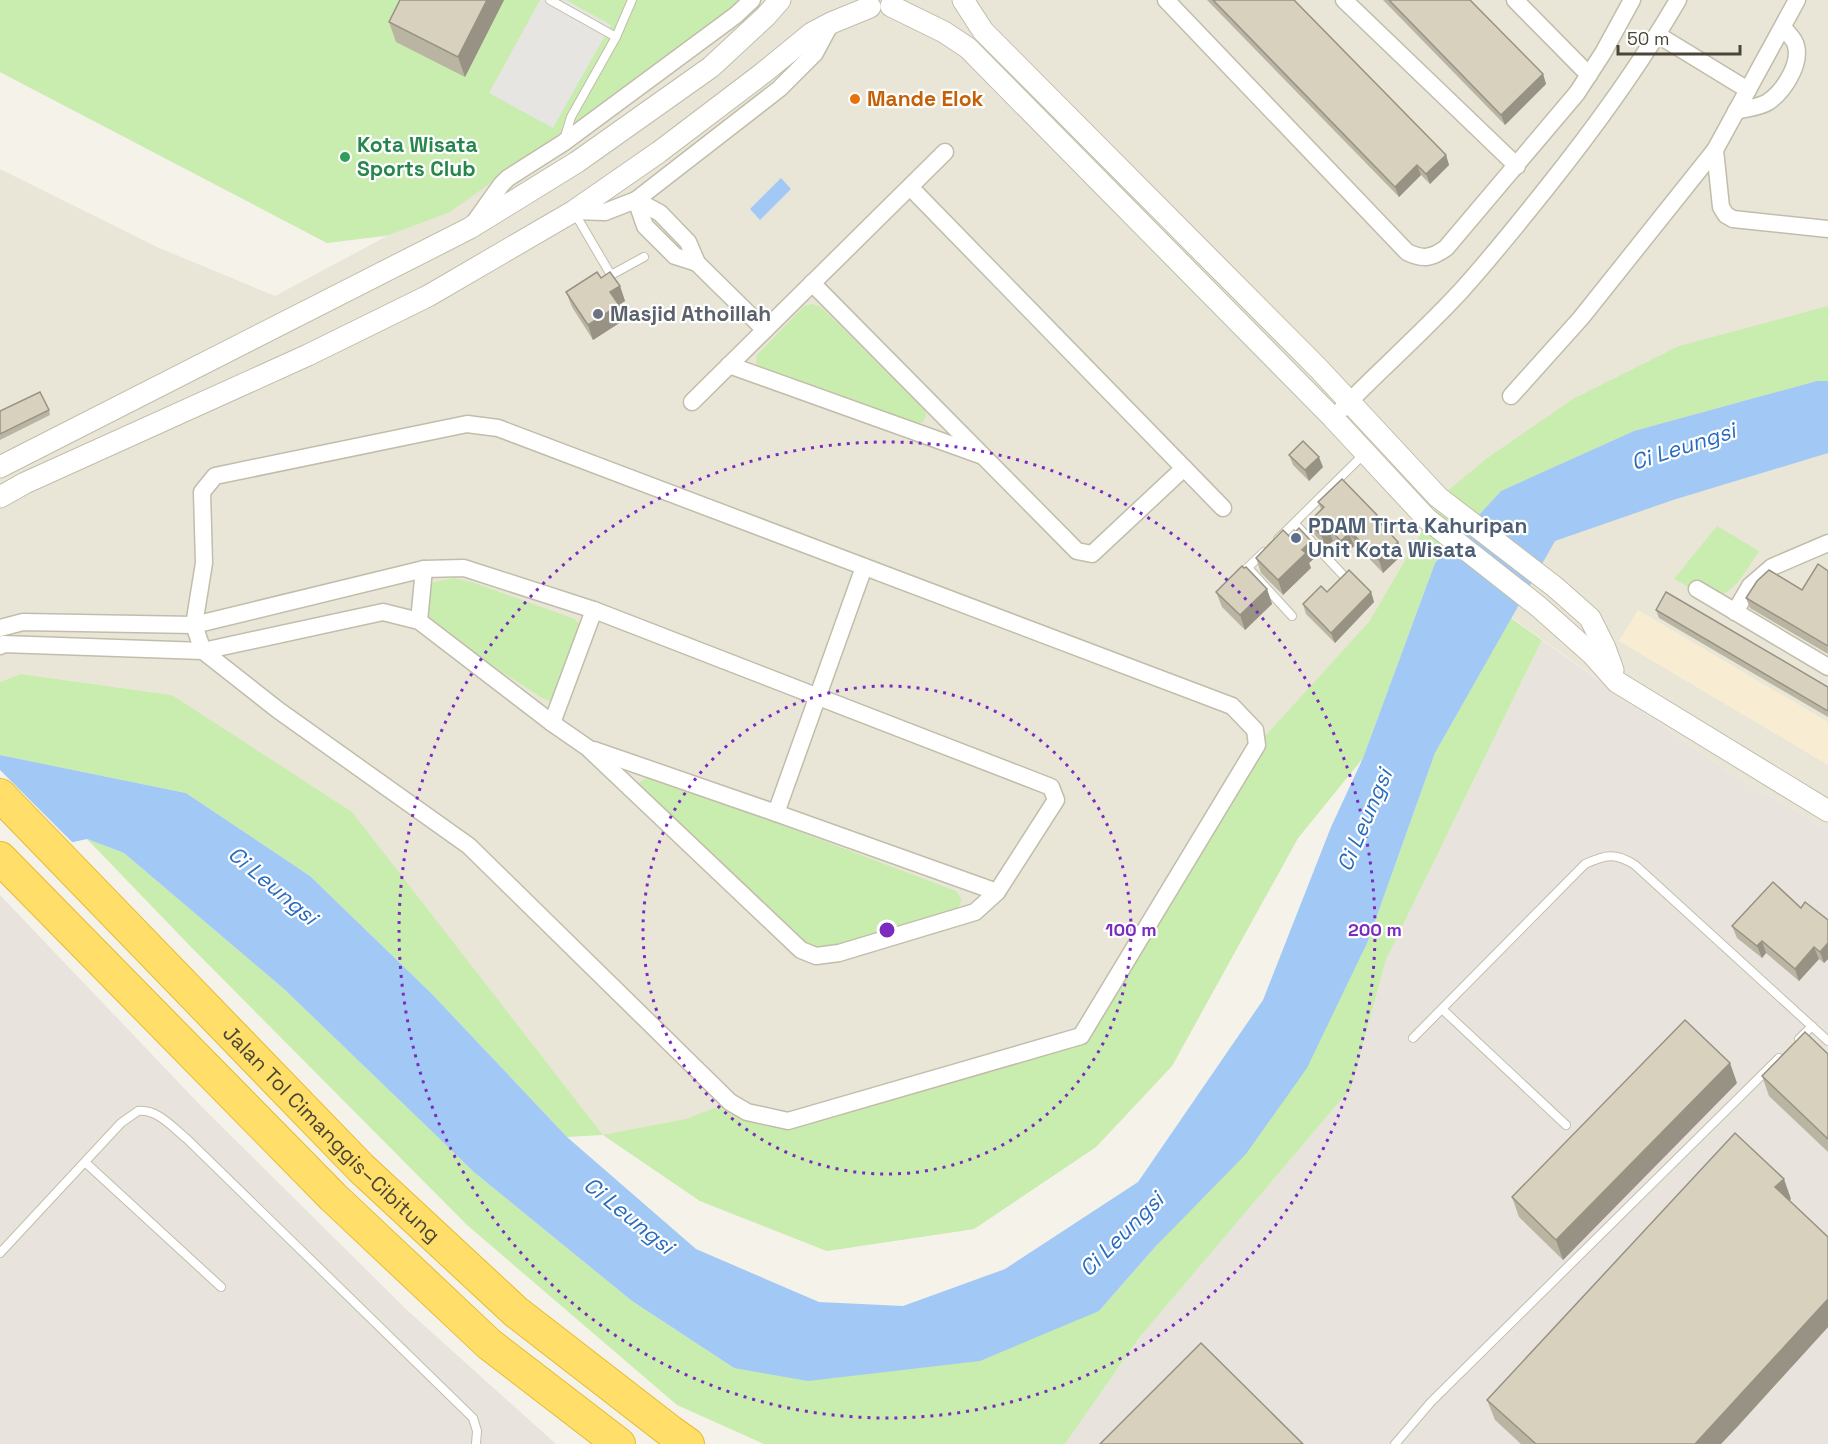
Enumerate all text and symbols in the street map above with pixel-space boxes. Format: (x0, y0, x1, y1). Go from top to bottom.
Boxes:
scale bar (1618, 18, 1740, 56)
text: 50 m (1627, 27, 1669, 50)
place label: Mande Elok (867, 85, 984, 112)
marker: Mande Elok (848, 92, 862, 106)
place label: Kota Wisata Sports Club (357, 131, 478, 182)
marker: Kota Wisata Sports Club (338, 150, 352, 164)
place label: Masjid Athoillah (610, 300, 771, 327)
marker: Masjid Athoillah (591, 307, 605, 321)
water label: Ci Leungsi (1627, 415, 1741, 476)
place label: PDAM Tirta Kahuripan Unit Kota Wisata (1308, 512, 1527, 563)
marker: PDAM Tirta Kahuripan Unit Kota Wisata (1289, 531, 1303, 545)
water label: Ci Leungsi (1330, 762, 1399, 875)
water label: Ci Leungsi (223, 840, 325, 932)
text: 100 m (1105, 918, 1157, 941)
text: 200 m (1348, 918, 1402, 941)
centre of rings (877, 920, 897, 940)
street label: Jalan Tol Cimanggis–Cibitung (217, 1019, 446, 1248)
water label: Ci Leungsi (578, 1170, 682, 1262)
water label: Ci Leungsi (1073, 1184, 1171, 1282)

